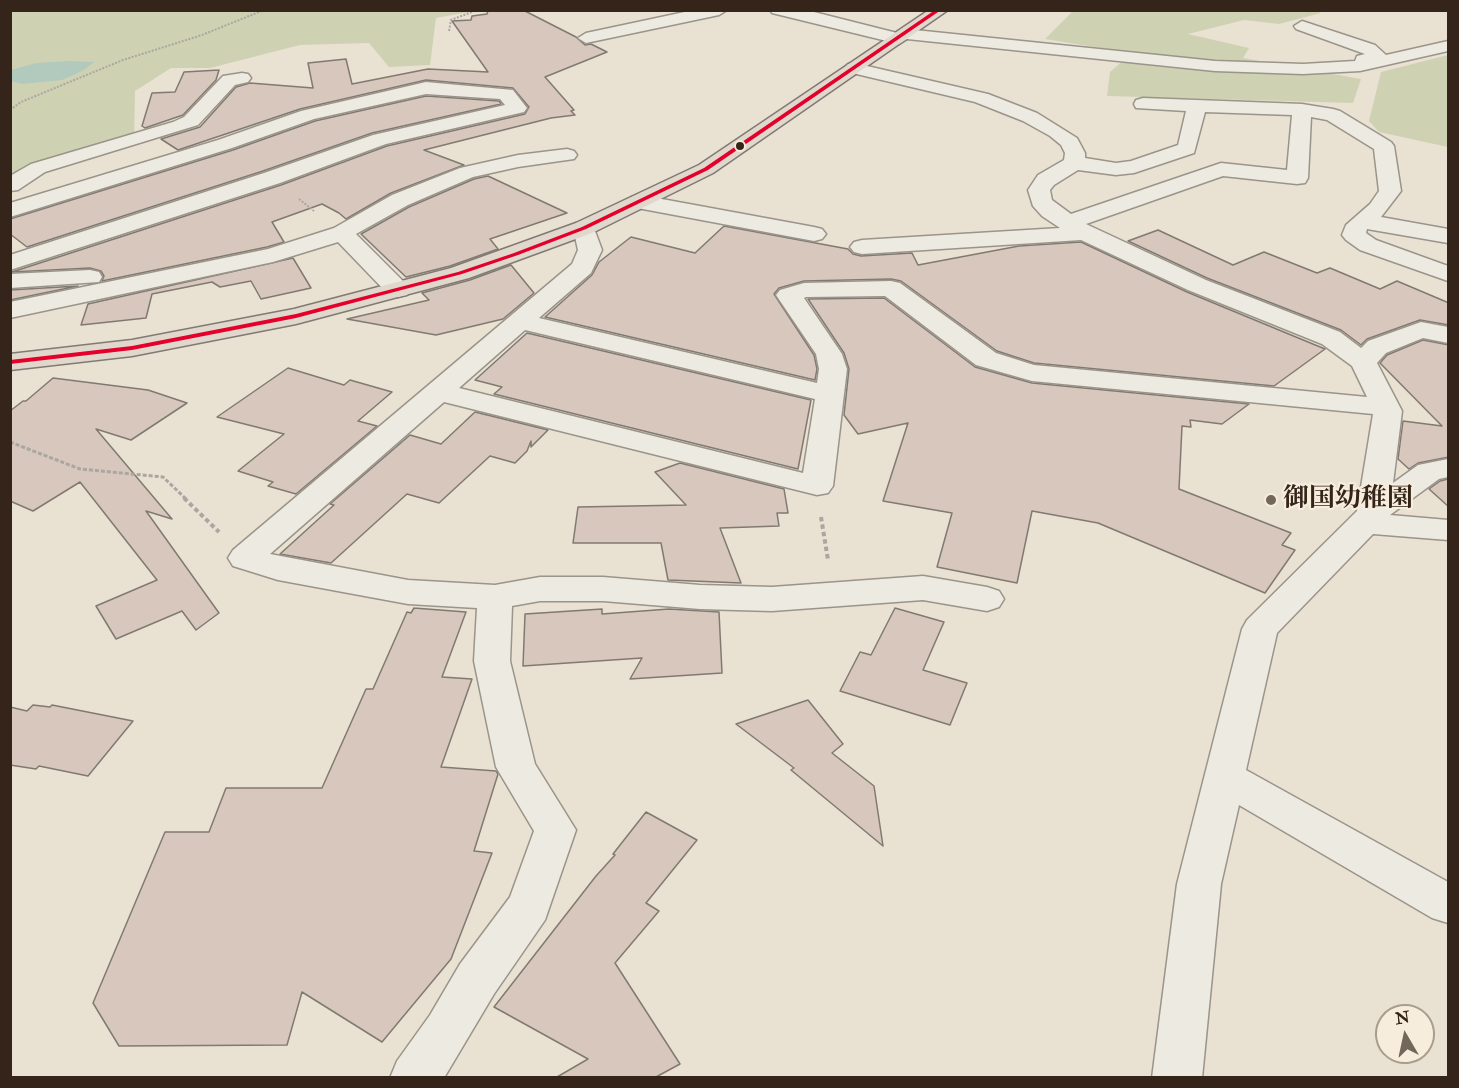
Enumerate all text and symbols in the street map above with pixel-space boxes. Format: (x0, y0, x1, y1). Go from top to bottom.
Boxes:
unlabelled marker (734, 140, 746, 152)
place label: 御国幼稚園 (1283, 484, 1413, 516)
marker: 御国幼稚園 (1264, 493, 1278, 507)
north arrow (1375, 1004, 1435, 1064)
text: N (1394, 1007, 1411, 1029)

